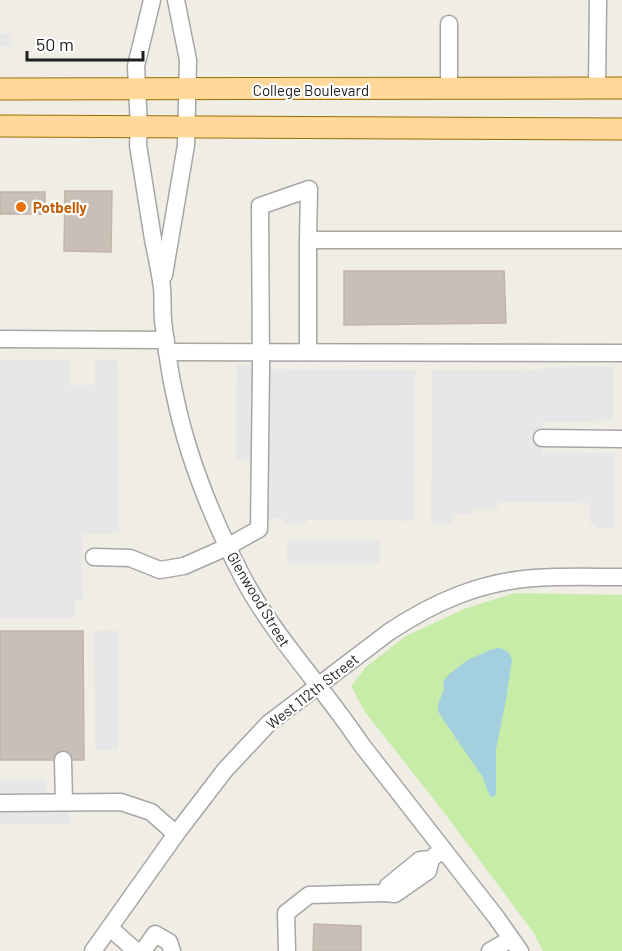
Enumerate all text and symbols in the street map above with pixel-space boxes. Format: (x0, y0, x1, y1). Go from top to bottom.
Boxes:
scale bar (27, 24, 142, 62)
text: 50 m (36, 33, 74, 55)
street label: College Boulevard (253, 81, 369, 99)
place label: Potbelly (33, 198, 87, 216)
marker: Potbelly (14, 200, 28, 214)
street label: Glenwood Street (224, 548, 294, 650)
street label: West 112th Street (262, 649, 362, 733)

